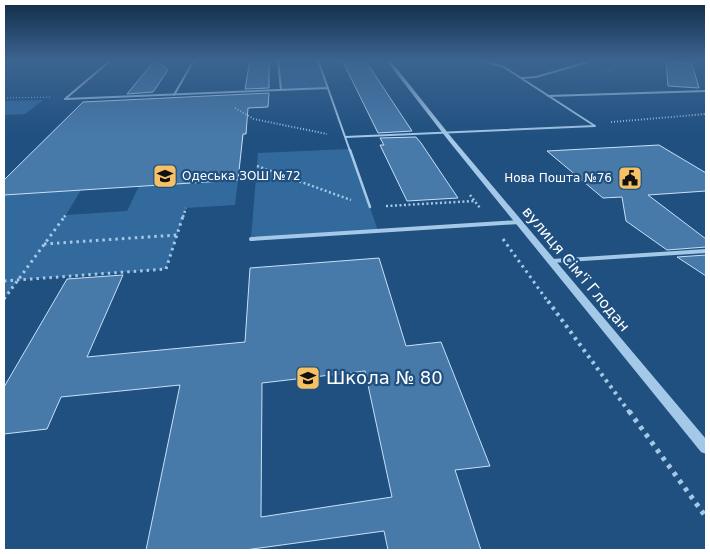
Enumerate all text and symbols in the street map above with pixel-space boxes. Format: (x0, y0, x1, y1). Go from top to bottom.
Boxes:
school or university icon: Одеська ЗОШ №72 (152, 163, 178, 189)
public building icon: Нова Пошта №76 (617, 165, 643, 191)
place label: Одеська ЗОШ №72 (182, 169, 301, 183)
place label: Нова Пошта №76 (504, 171, 612, 185)
street label: вулиця Сім'ї Глодан (519, 203, 633, 335)
school or university icon: Школа № 80 (295, 365, 321, 391)
place label: Школа № 80 (326, 367, 443, 388)

